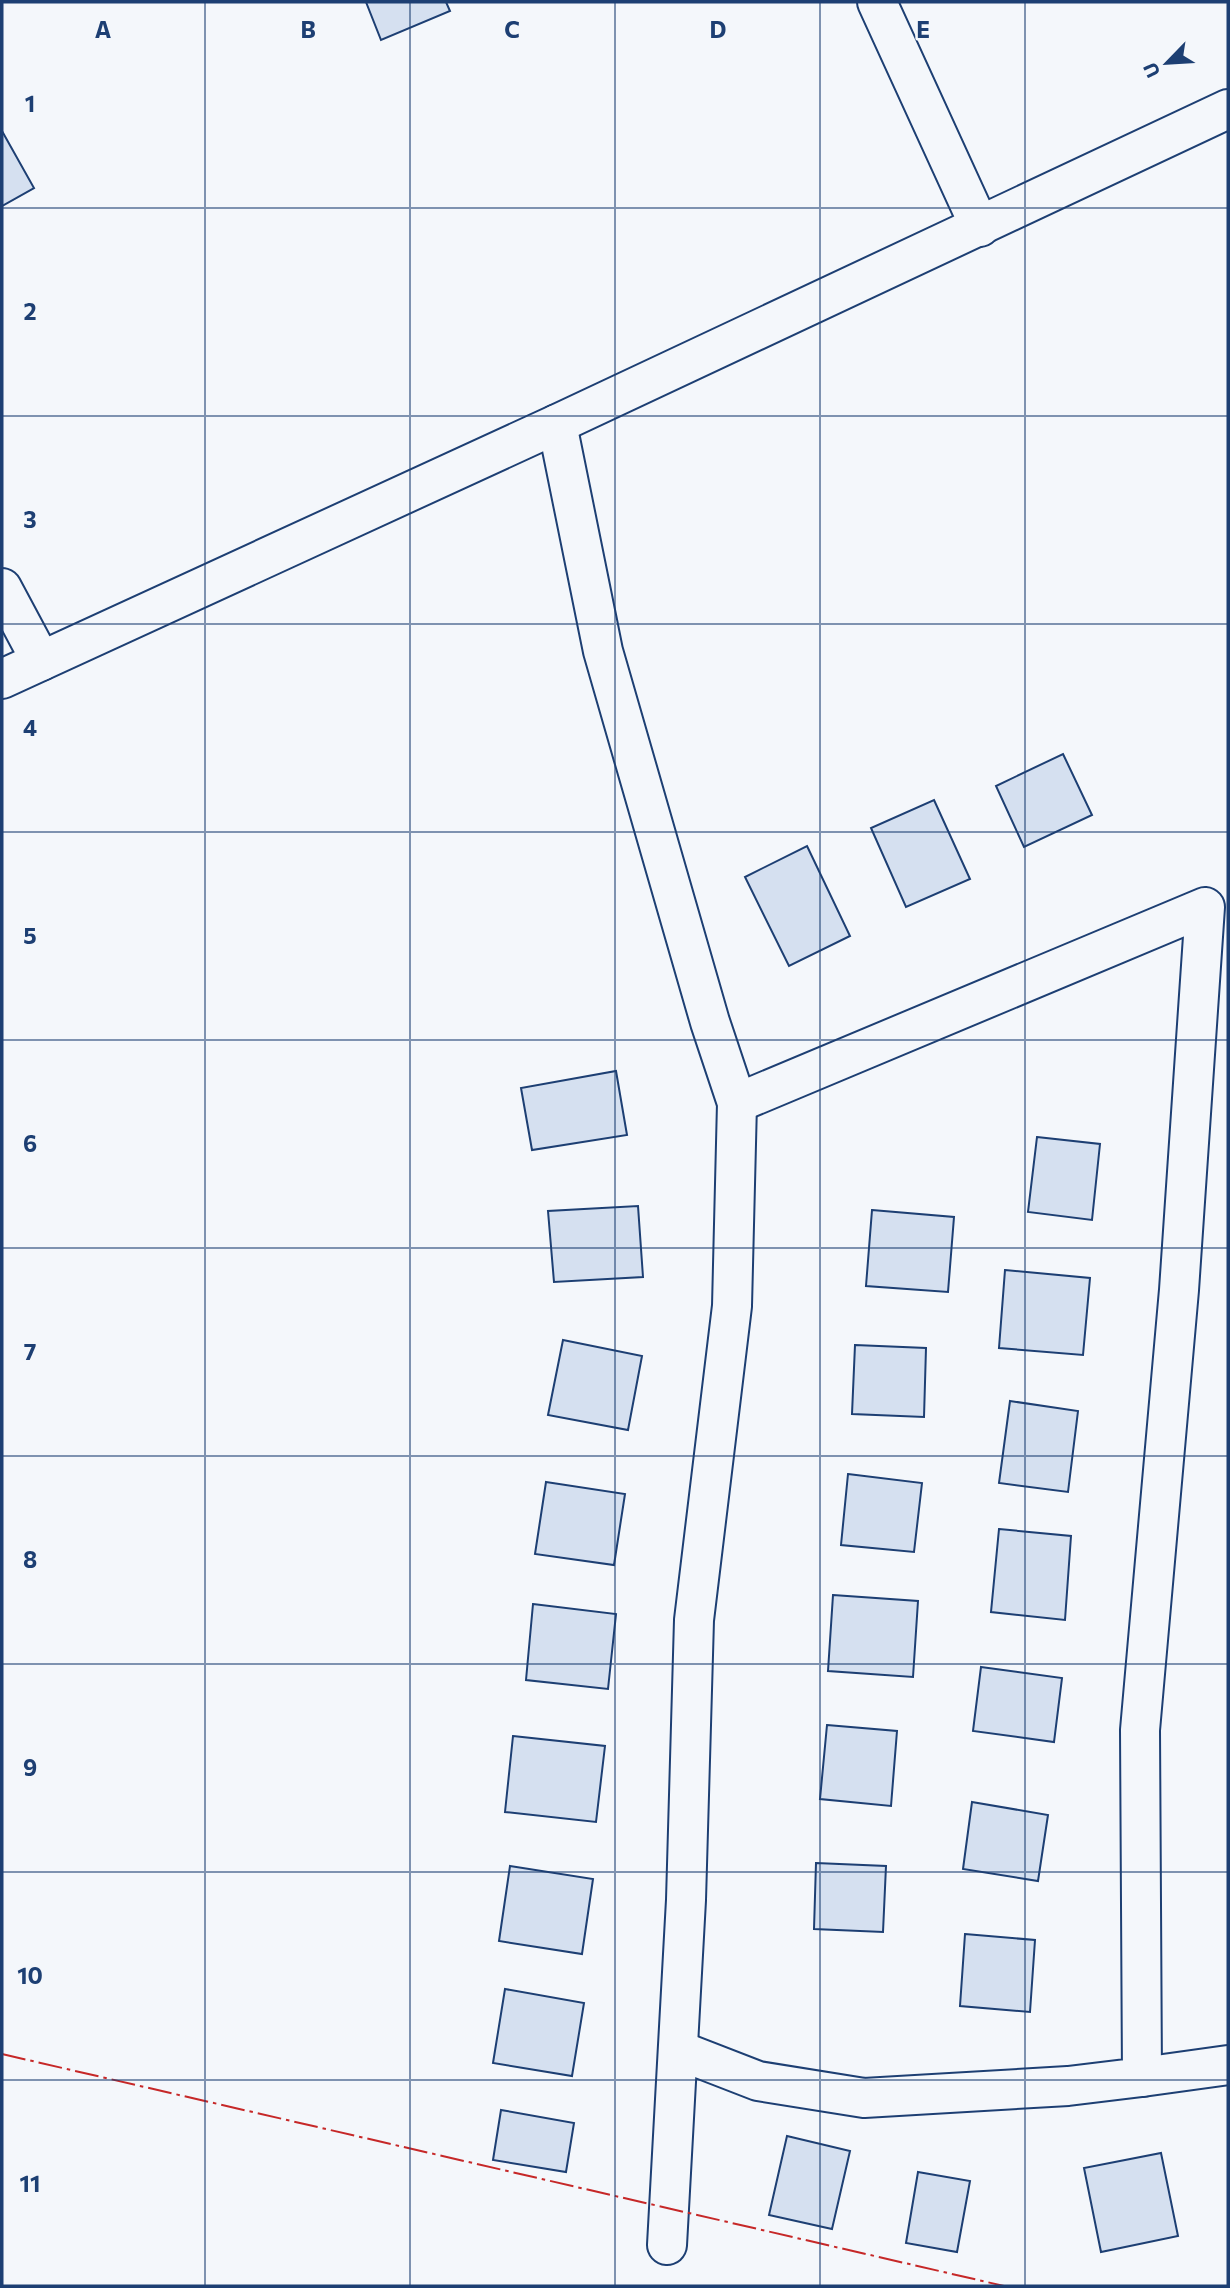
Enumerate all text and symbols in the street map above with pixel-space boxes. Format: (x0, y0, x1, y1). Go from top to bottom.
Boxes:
text: A (95, 15, 112, 43)
text: B (300, 15, 316, 43)
text: C (504, 15, 520, 43)
text: D (710, 15, 727, 43)
text: E (916, 15, 930, 43)
north arrow (1132, 28, 1202, 98)
text: U (1138, 59, 1164, 82)
text: 1 (25, 89, 35, 117)
text: 2 (23, 297, 37, 325)
text: 3 (23, 505, 37, 533)
text: 4 (23, 713, 37, 741)
text: 5 (23, 921, 37, 949)
text: 6 (23, 1129, 37, 1157)
text: 7 (24, 1337, 36, 1365)
text: 8 (23, 1545, 37, 1573)
text: 9 (23, 1753, 37, 1781)
text: 10 (17, 1961, 43, 1989)
text: 11 (20, 2169, 40, 2197)

